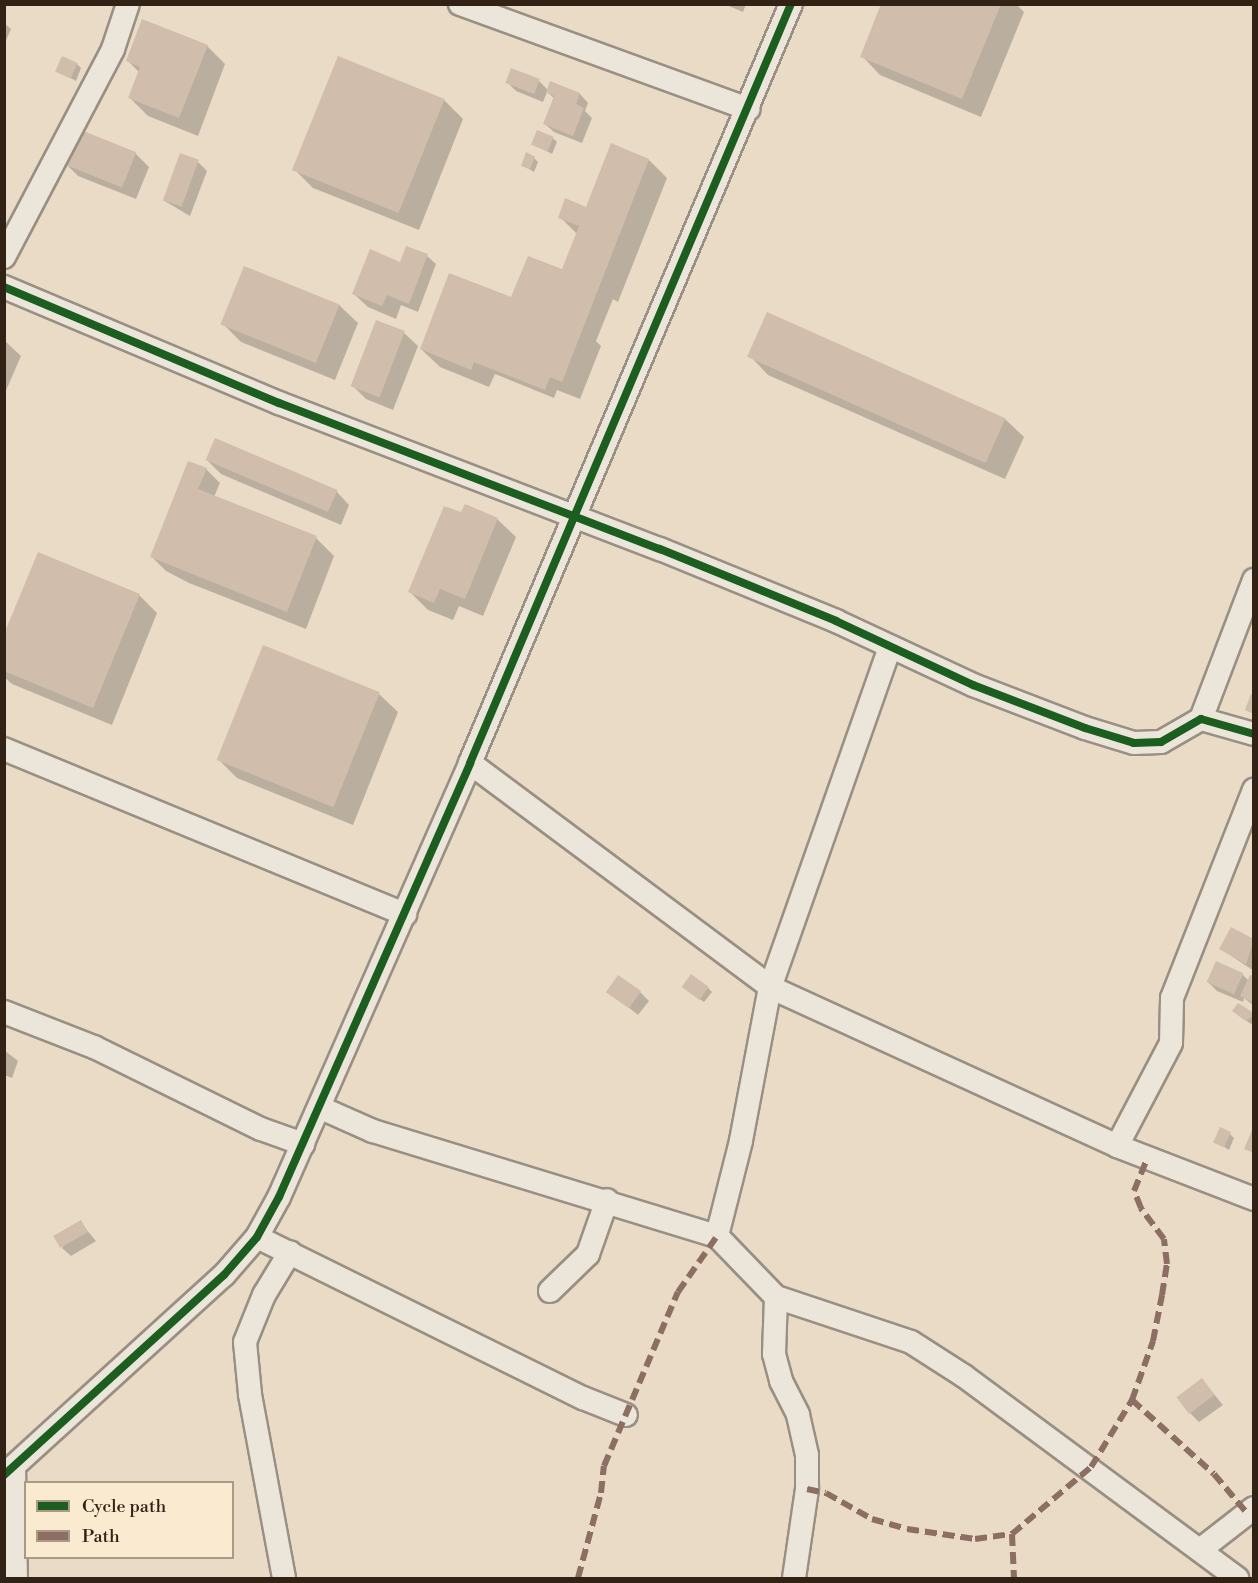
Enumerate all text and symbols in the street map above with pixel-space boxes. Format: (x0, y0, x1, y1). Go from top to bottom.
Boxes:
legend (24, 1481, 234, 1559)
text: Cycle path (82, 1495, 166, 1518)
text: Path (82, 1525, 120, 1548)

